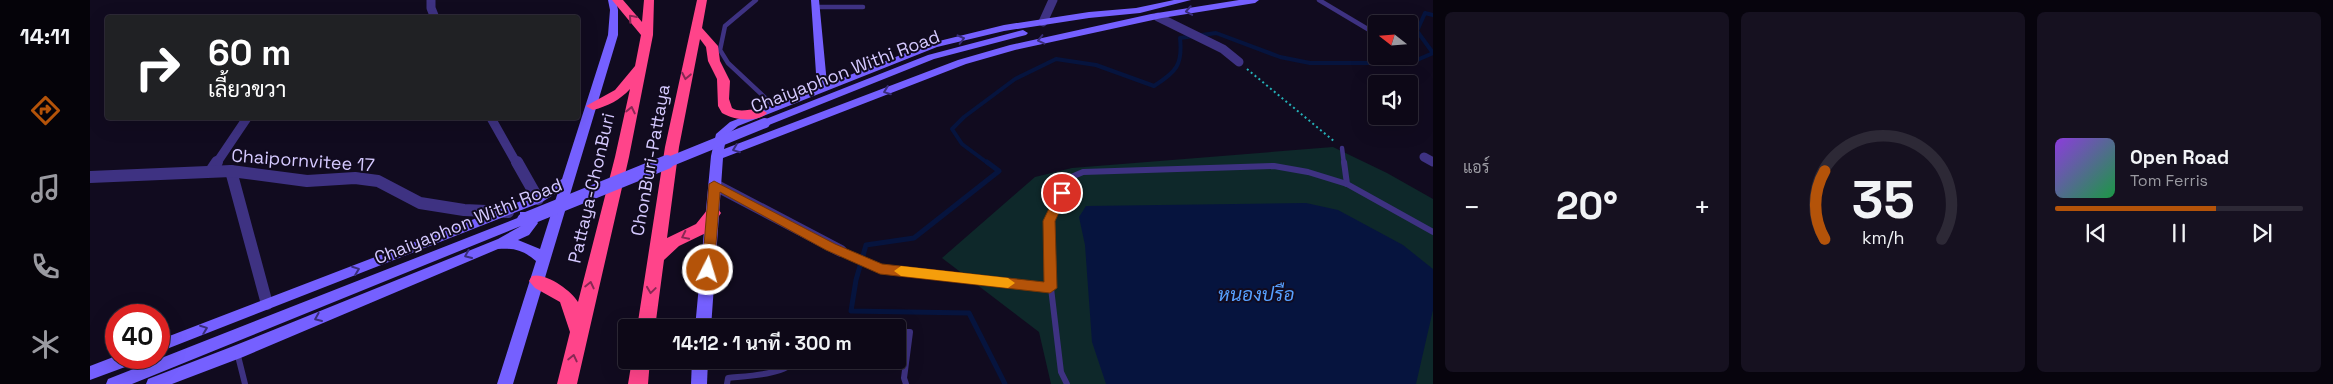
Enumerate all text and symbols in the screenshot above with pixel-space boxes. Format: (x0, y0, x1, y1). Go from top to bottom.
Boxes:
one-way arrow (1185, 6, 1194, 16)
one-way arrow (629, 14, 638, 23)
north arrow (1368, 15, 1418, 65)
map controls (1368, 15, 1418, 125)
text: 14:11 (20, 22, 70, 50)
street label: Chaiyaphon Withi Road (747, 24, 943, 118)
text: 60 m (208, 31, 291, 75)
one-way arrow (957, 34, 965, 44)
one-way arrow (1037, 34, 1046, 45)
icon: right (125, 35, 190, 100)
one-way arrow (682, 72, 692, 81)
text: เลี้ยวขวา (208, 75, 286, 103)
button: sound (1368, 75, 1418, 125)
street label: ChonBuri-Pattaya (625, 82, 675, 238)
one-way arrow (883, 85, 892, 95)
icon: directions (28, 93, 63, 128)
one-way arrow (626, 106, 636, 115)
street label: Pattaya-ChonBuri (563, 111, 619, 265)
one-way arrow (732, 143, 740, 153)
street label: Chaipornvitee 17 (231, 144, 375, 176)
text: Open Road (2130, 145, 2229, 170)
text: แอร์ (1463, 157, 1489, 178)
text: 35 (1852, 167, 1914, 233)
text: Tom Ferris (2130, 170, 2208, 191)
icon: music (28, 171, 63, 206)
pin (1041, 172, 1083, 214)
street label: Chaiyaphon Withi Road (371, 173, 565, 269)
icon: arrive (1048, 179, 1076, 207)
text: 20° (1556, 182, 1618, 230)
text: − (1463, 189, 1480, 225)
text: + (1694, 189, 1711, 225)
icon: previous (2082, 219, 2110, 247)
icon: pause (2165, 219, 2193, 247)
icon: next (2248, 219, 2276, 247)
text: km/h (1862, 226, 1904, 249)
one-way arrow (681, 230, 690, 240)
position arrow (681, 243, 733, 295)
icon: phone (28, 249, 63, 284)
one-way arrow (464, 249, 473, 260)
one-way arrow (351, 266, 360, 276)
one-way arrow (584, 281, 595, 289)
water label: หนองปรือ (1218, 282, 1294, 307)
one-way arrow (646, 286, 657, 294)
speed limit sign: 40 (105, 304, 170, 369)
one-way arrow (314, 312, 323, 322)
one-way arrow (199, 325, 208, 335)
icon: climate (28, 327, 63, 362)
text: 14:12 · 1 นาที · 300 m (672, 331, 852, 356)
one-way arrow (567, 354, 578, 363)

